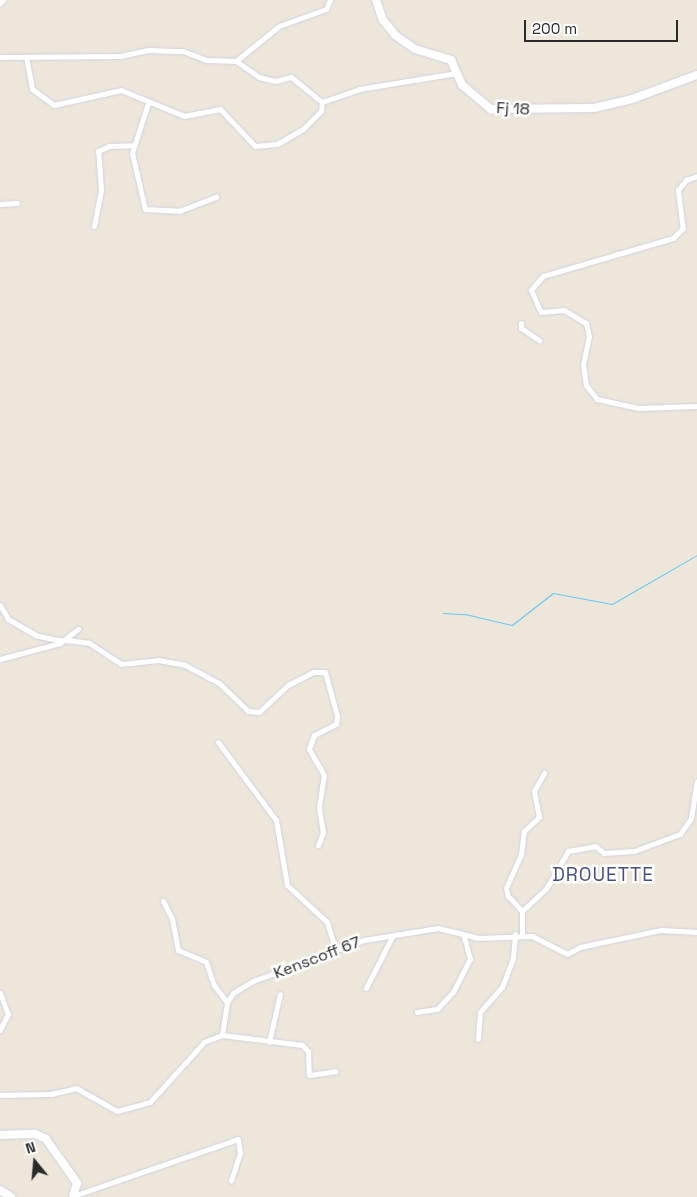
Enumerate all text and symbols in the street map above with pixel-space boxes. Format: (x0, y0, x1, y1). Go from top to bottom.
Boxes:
scale bar (527, 10, 681, 42)
text: 200 m (532, 19, 577, 38)
street label: Fj 18 (496, 99, 530, 119)
district label: DROUETTE (551, 864, 655, 886)
street label: Kenscoff 67 (271, 933, 363, 983)
north arrow (10, 1137, 60, 1187)
text: N (23, 1138, 38, 1158)

